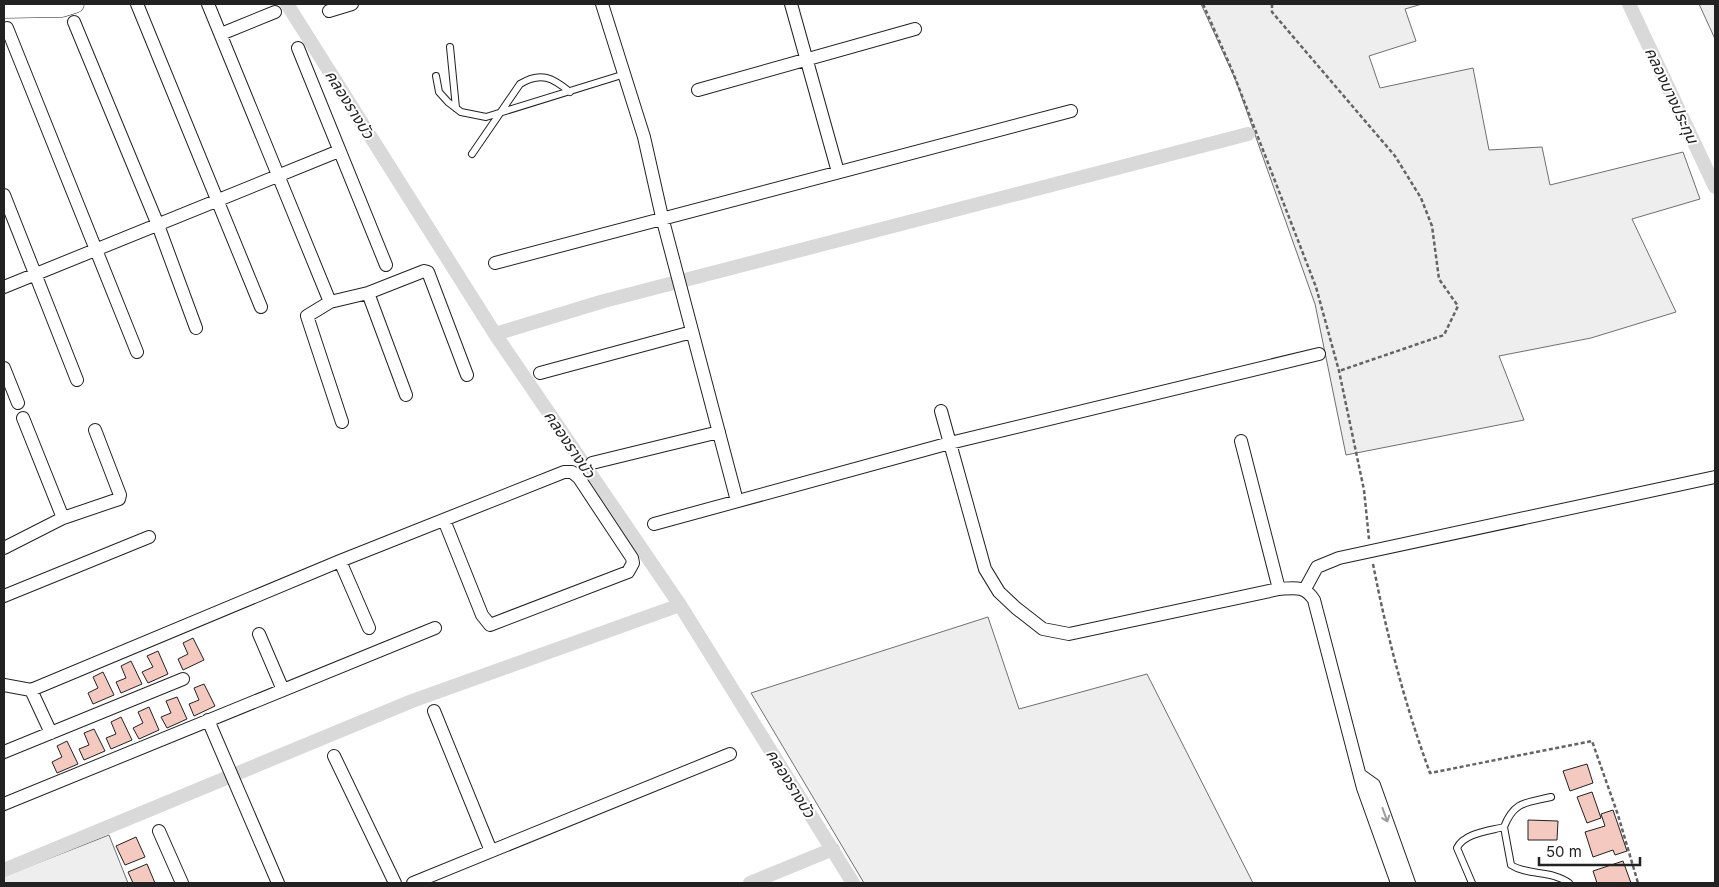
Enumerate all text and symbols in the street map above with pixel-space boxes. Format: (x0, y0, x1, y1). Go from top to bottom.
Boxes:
water label: คลองบางประทุน (1640, 44, 1704, 148)
water label: คลองรางบัว (321, 66, 380, 143)
water label: คลองรางบัว (540, 406, 600, 483)
water label: คลองรางบัว (762, 745, 821, 822)
one-way arrow (1381, 806, 1390, 822)
scale bar (1539, 834, 1640, 866)
text: 50 m (1546, 842, 1582, 861)

